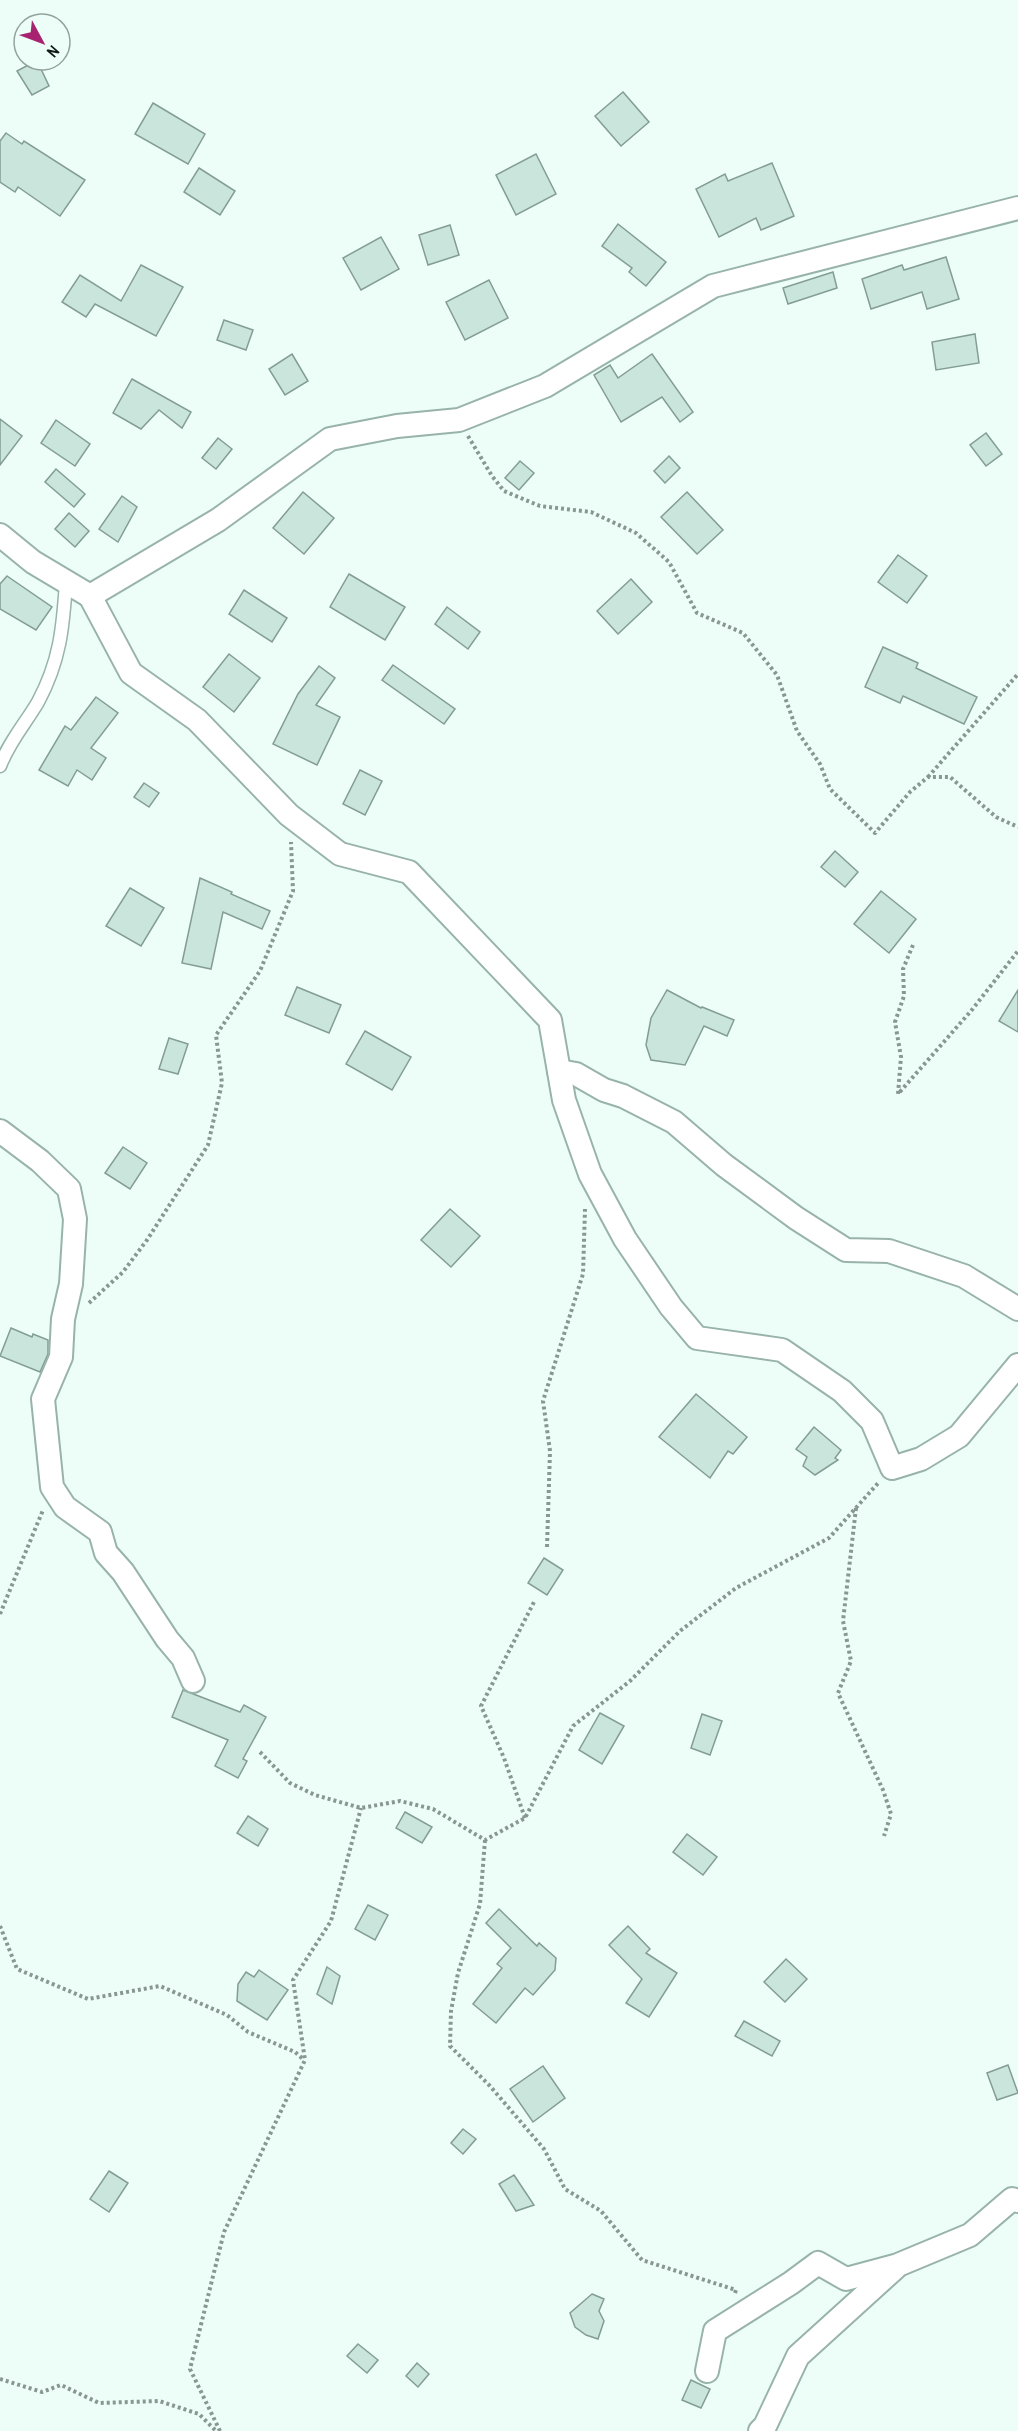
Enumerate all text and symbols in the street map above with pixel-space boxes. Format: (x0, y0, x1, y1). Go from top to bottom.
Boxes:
north arrow (12, 12, 72, 72)
text: N (42, 41, 65, 63)

